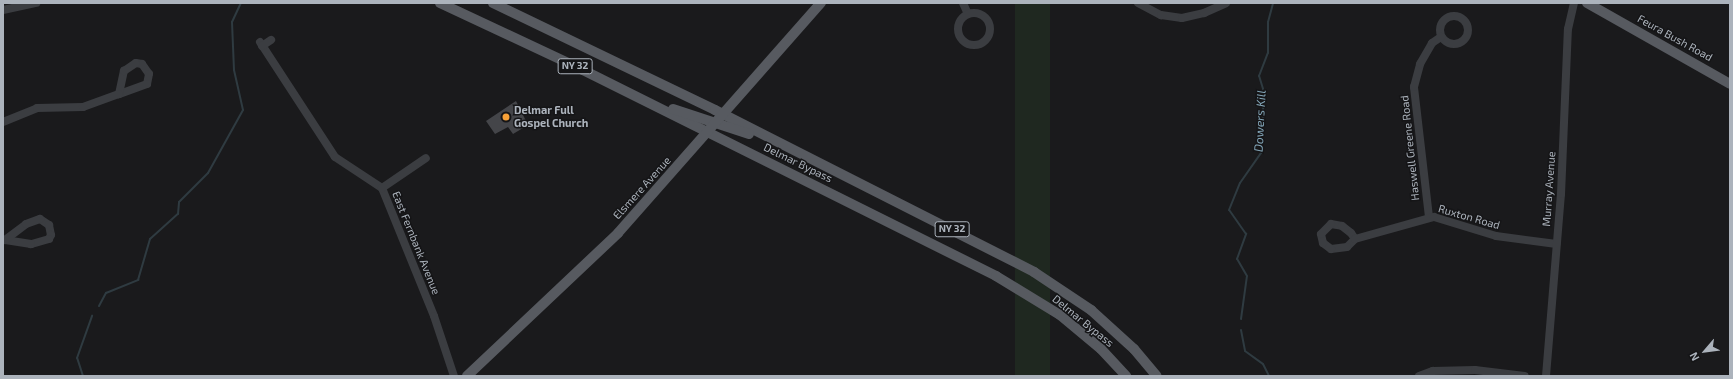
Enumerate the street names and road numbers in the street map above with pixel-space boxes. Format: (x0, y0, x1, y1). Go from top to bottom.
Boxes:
street label: Feura Bush Road (1635, 12, 1715, 64)
road number: NY 32 (557, 58, 593, 74)
street label: Haswell Greene Road (1398, 95, 1422, 201)
street label: Delmar Bypass (761, 141, 835, 185)
street label: Murray Avenue (1540, 151, 1558, 227)
street label: Elsmere Avenue (610, 154, 674, 222)
street label: East Fernbank Avenue (389, 189, 443, 297)
street label: Ruxton Road (1437, 202, 1501, 232)
road number: NY 32 (934, 221, 970, 237)
street label: Delmar Bypass (1050, 292, 1116, 350)

